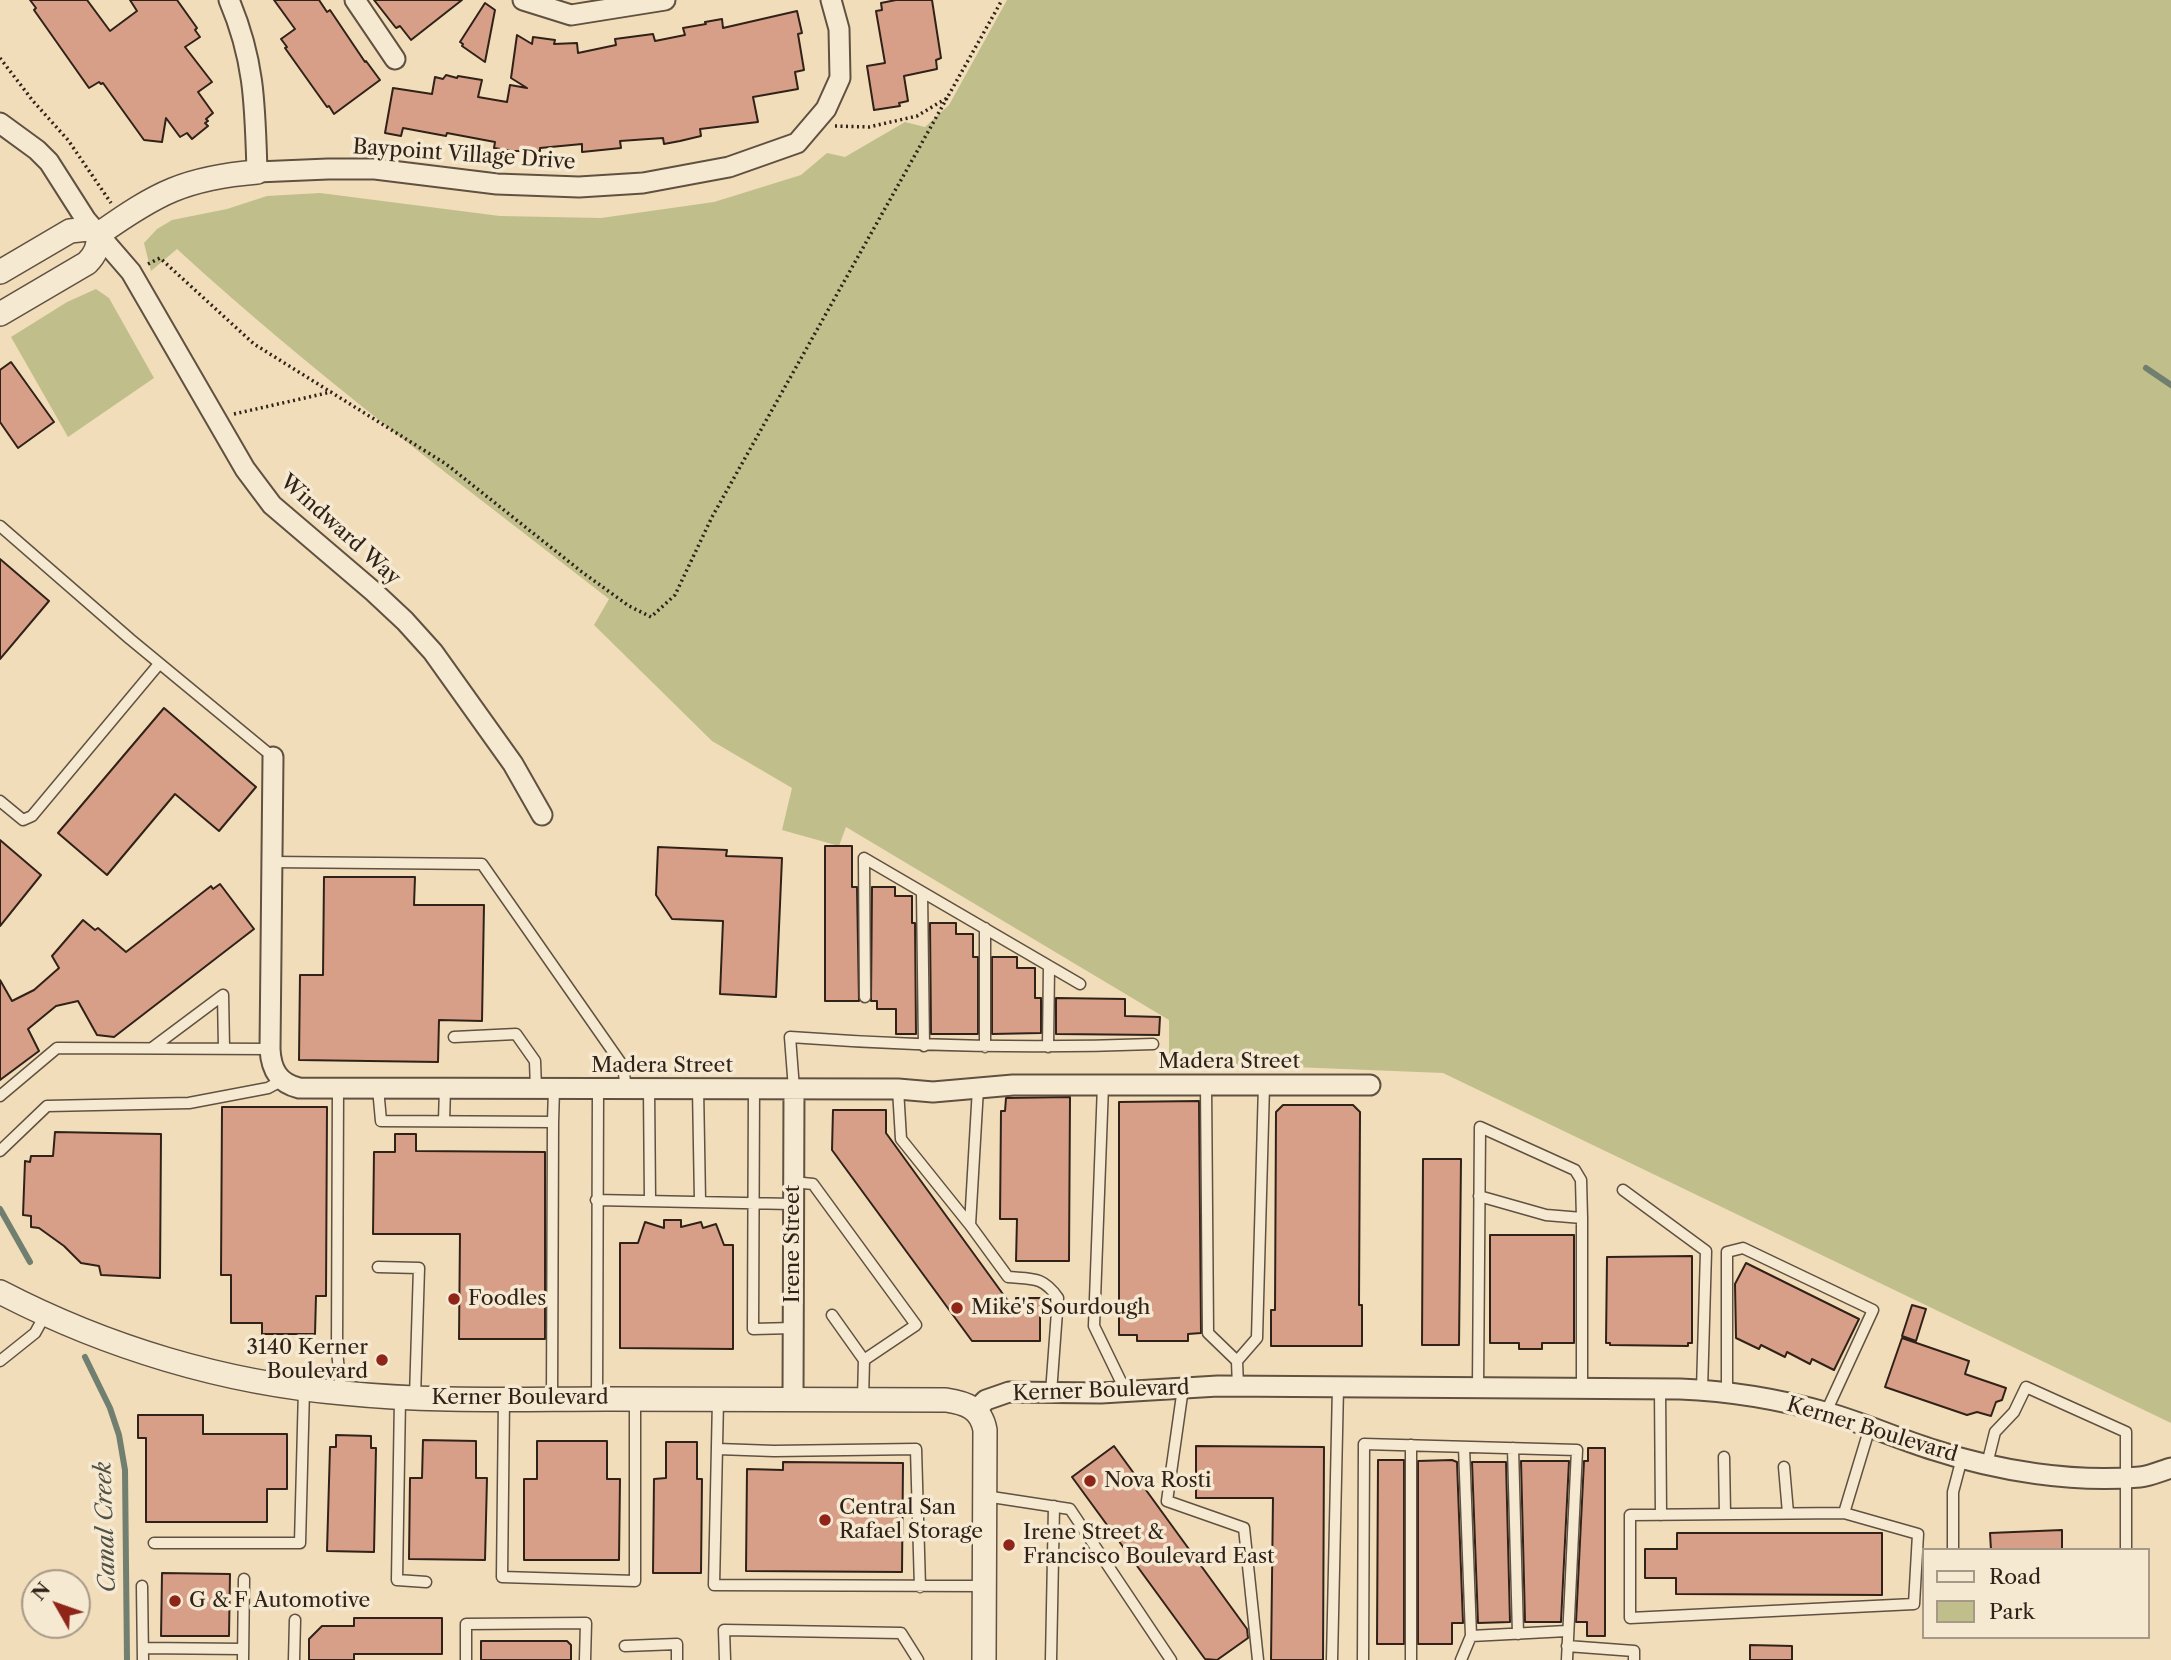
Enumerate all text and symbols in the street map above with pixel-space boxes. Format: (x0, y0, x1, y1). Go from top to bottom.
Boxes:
street label: Baypoint Village Drive (352, 135, 576, 175)
street label: Windward Way (275, 469, 405, 591)
street label: Madera Street (1158, 1049, 1300, 1075)
street label: Madera Street (591, 1053, 733, 1079)
street label: Irene Street (780, 1185, 806, 1303)
place label: Foodles (468, 1286, 546, 1312)
marker: Foodles (446, 1291, 462, 1307)
place label: Mike's Sourdough (971, 1295, 1150, 1321)
marker: Mike's Sourdough (949, 1300, 965, 1316)
place label: 3140 Kerner Boulevard (246, 1335, 368, 1385)
marker: 3140 Kerner Boulevard (374, 1352, 390, 1368)
street label: Kerner Boulevard (1012, 1375, 1190, 1407)
street label: Kerner Boulevard (431, 1385, 609, 1411)
street label: Kerner Boulevard (1784, 1392, 1960, 1468)
water label: Canal Creek (90, 1461, 122, 1593)
place label: Nova Rosti (1104, 1468, 1211, 1494)
marker: Nova Rosti (1082, 1473, 1098, 1489)
place label: Central San Rafael Storage (839, 1495, 983, 1545)
marker: Central San Rafael Storage (817, 1512, 833, 1528)
place label: Irene Street & Francisco Boulevard East (1023, 1520, 1274, 1570)
marker: Irene Street & Francisco Boulevard East (1001, 1537, 1017, 1553)
legend (1923, 1548, 2150, 1639)
text: Road (1989, 1564, 2041, 1589)
north arrow (21, 1569, 91, 1639)
text: N (27, 1578, 55, 1605)
place label: G & F Automotive (189, 1588, 370, 1614)
marker: G & F Automotive (167, 1593, 183, 1609)
text: Park (1989, 1599, 2035, 1624)

